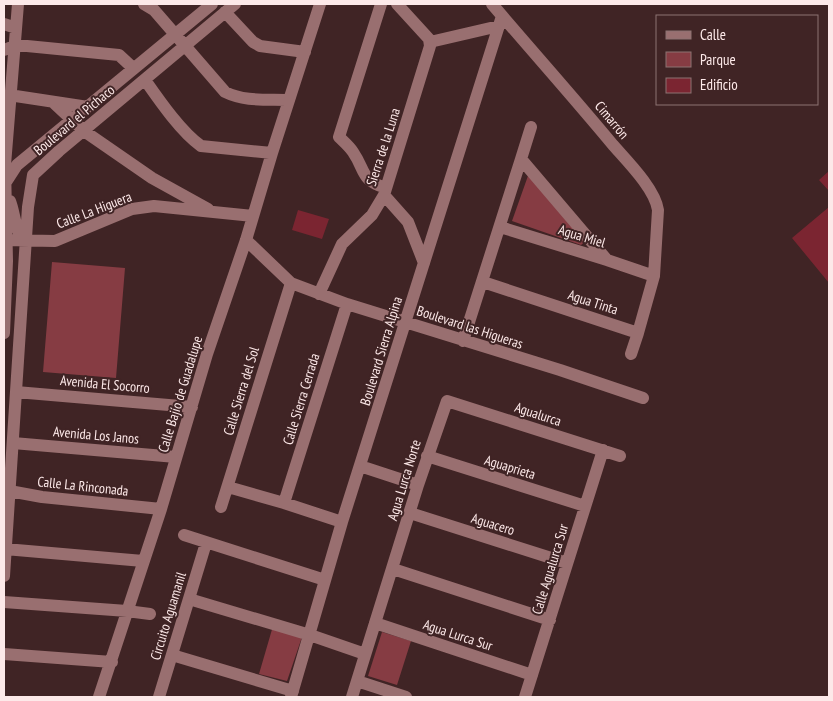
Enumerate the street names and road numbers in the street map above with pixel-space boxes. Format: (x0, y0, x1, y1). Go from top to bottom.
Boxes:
street label: Boulevard el Pichaco (30, 81, 118, 159)
street label: Cimarrón (591, 97, 633, 143)
street label: Sierra de la Luna (362, 106, 404, 188)
street label: Calle La Higuera (54, 187, 134, 233)
street label: Agua Miel (556, 220, 608, 252)
street label: Agua Tinta (566, 285, 620, 319)
street label: Boulevard Sierra Alpina (356, 294, 406, 408)
street label: Boulevard las Higueras (415, 301, 526, 353)
street label: Calle Bajío de Guadalupe (154, 333, 206, 454)
street label: Calle Sierra del Sol (219, 344, 263, 437)
street label: Calle Sierra Cerrada (279, 351, 323, 447)
street label: Avenida El Socorro (59, 371, 151, 397)
street label: Agualurca (512, 398, 564, 430)
street label: Avenida Los Janos (52, 422, 140, 448)
street label: Agua Lurca Norte (383, 437, 425, 523)
street label: Aguaprieta (482, 451, 538, 483)
street label: Calle La Rinconada (37, 472, 129, 500)
street label: Aguacero (469, 509, 517, 539)
street label: Calle Agualurca Sur (528, 521, 572, 616)
street label: Circuito Aguamanil (146, 569, 190, 662)
street label: Agua Lurca Sur (421, 615, 495, 655)

